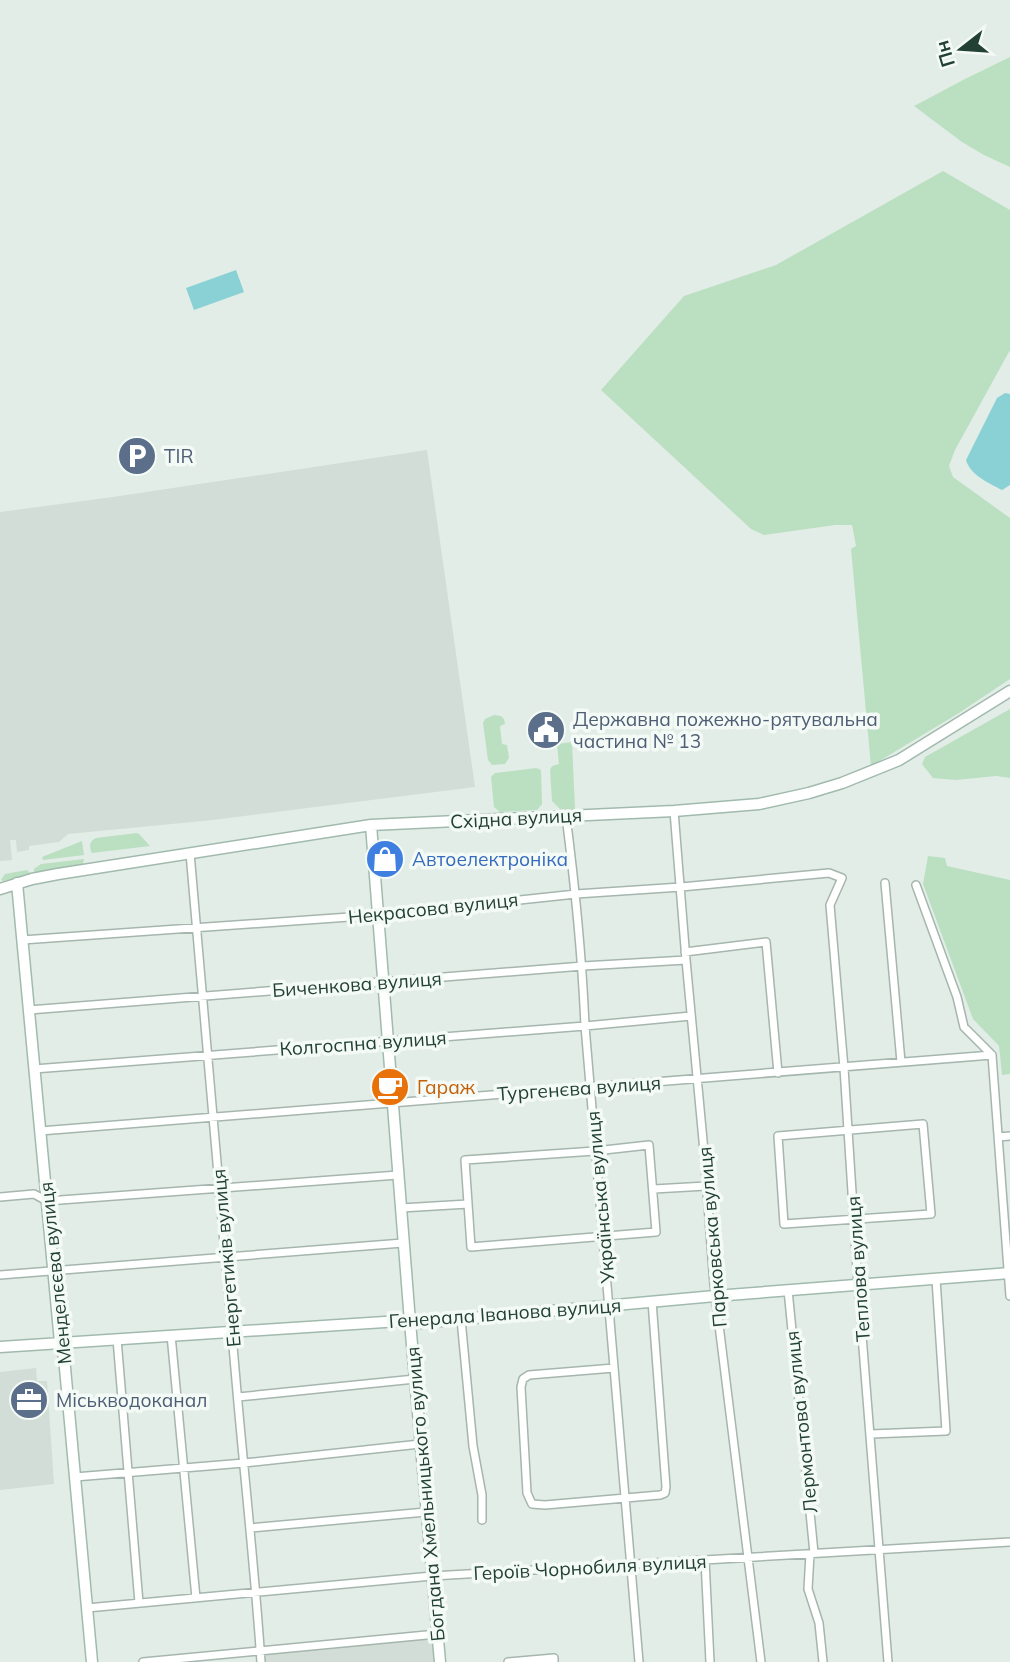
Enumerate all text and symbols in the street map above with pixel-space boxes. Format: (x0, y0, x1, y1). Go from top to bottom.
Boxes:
north arrow (926, 14, 996, 84)
text: Пн (929, 38, 960, 70)
parking icon: TIR (116, 435, 158, 477)
place label: TIR (164, 444, 194, 468)
place label: Державна пожежно-рятувальна частина № 13 (573, 707, 878, 753)
public building icon: Державна пожежно-рятувальна частина № 13 (525, 709, 567, 751)
street label: Східна вулиця (449, 803, 583, 833)
shop icon: Автоелектроніка (364, 838, 406, 880)
place label: Автоелектроніка (412, 847, 568, 871)
street label: Некрасова вулиця (347, 887, 519, 929)
street label: Биченкова вулиця (271, 966, 443, 1002)
street label: Колгоспна вулиця (279, 1025, 447, 1061)
cafe icon: Гараж (369, 1066, 411, 1108)
street label: Тургенєва вулиця (496, 1070, 662, 1106)
place label: Гараж (417, 1075, 476, 1099)
street label: Українська вулиця (581, 1110, 620, 1285)
street label: Парковська вулиця (692, 1146, 732, 1328)
street label: Енергетиків вулиця (206, 1168, 246, 1348)
street label: Менделєєва вулиця (33, 1181, 77, 1365)
street label: Теплова вулиця (841, 1195, 875, 1343)
street label: Генерала Іванова вулиця (388, 1293, 622, 1333)
street label: Лермонтова вулиця (779, 1330, 823, 1514)
street label: Богдана Хмельницького вулиця (400, 1346, 450, 1642)
office icon: Міськводоканал (8, 1379, 50, 1421)
place label: Міськводоканал (56, 1388, 207, 1412)
street label: Героїв Чорнобиля вулиця (473, 1549, 707, 1585)

